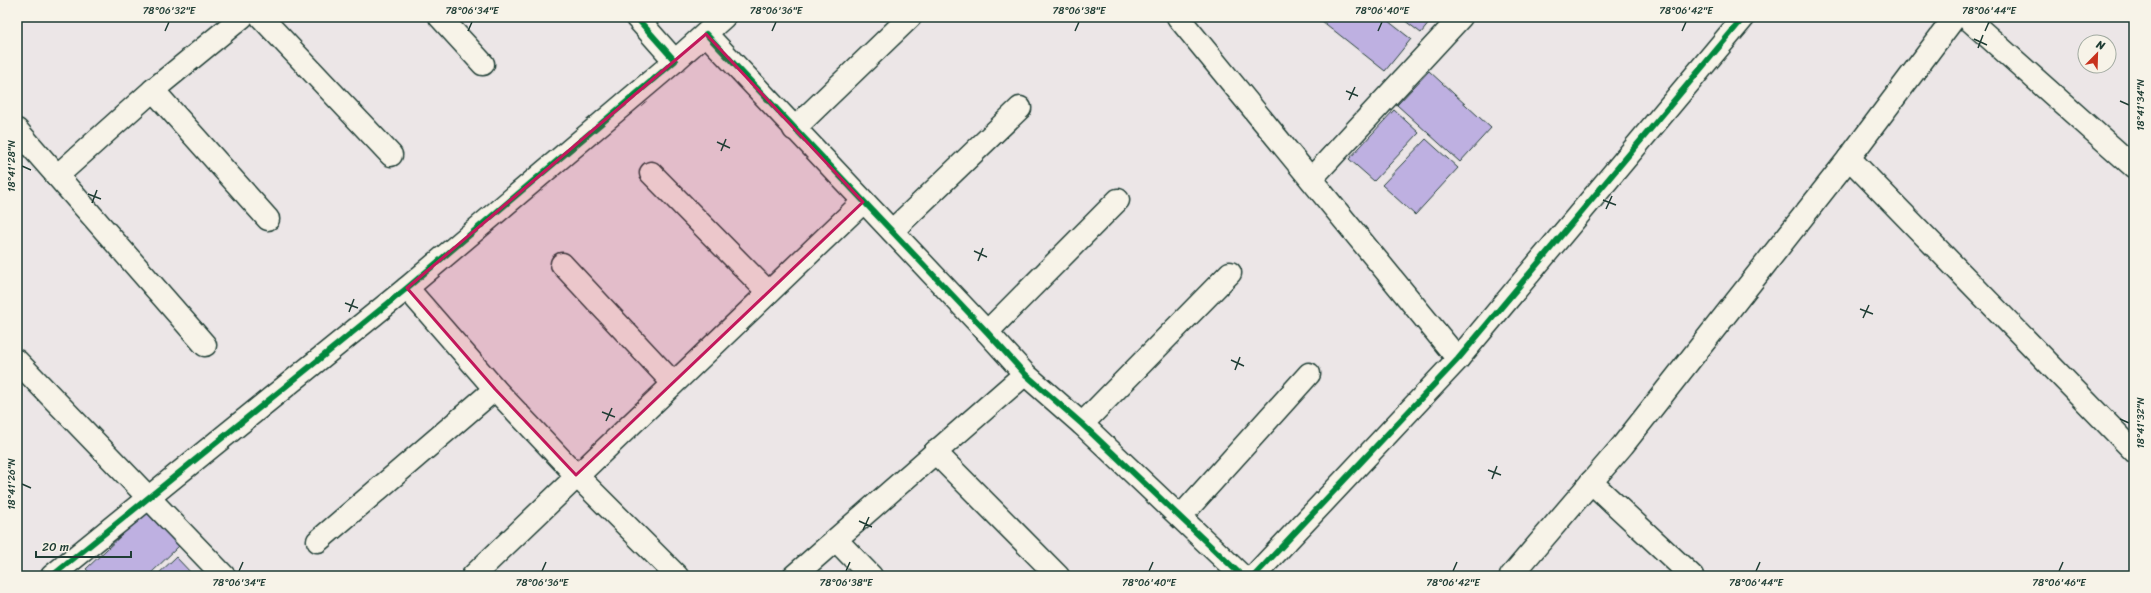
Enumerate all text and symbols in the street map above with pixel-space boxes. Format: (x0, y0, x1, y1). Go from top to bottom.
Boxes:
text: 78°06'32"E (143, 2, 197, 20)
text: 78°06'34"E (445, 2, 500, 20)
text: 78°06'36"E (750, 2, 804, 20)
text: 78°06'38"E (1053, 2, 1107, 20)
text: 78°06'40"E (1355, 2, 1410, 20)
text: 78°06'42"E (1659, 2, 1714, 20)
text: 78°06'44"E (1962, 2, 2017, 20)
north arrow (2077, 34, 2117, 74)
text: N (2093, 35, 2108, 56)
text: 18°41'34"N (2132, 79, 2150, 131)
text: 18°41'28"N (3, 140, 21, 192)
text: 18°41'32"N (2132, 397, 2150, 449)
text: 18°41'26"N (3, 458, 21, 510)
scale bar (36, 533, 131, 559)
text: 20 m (42, 536, 69, 558)
text: 78°06'34"E (212, 574, 267, 592)
text: 78°06'36"E (516, 574, 570, 592)
text: 78°06'38"E (820, 574, 874, 592)
text: 78°06'40"E (1122, 574, 1177, 592)
text: 78°06'42"E (1426, 574, 1481, 592)
text: 78°06'44"E (1729, 574, 1784, 592)
text: 78°06'46"E (2032, 574, 2087, 592)

